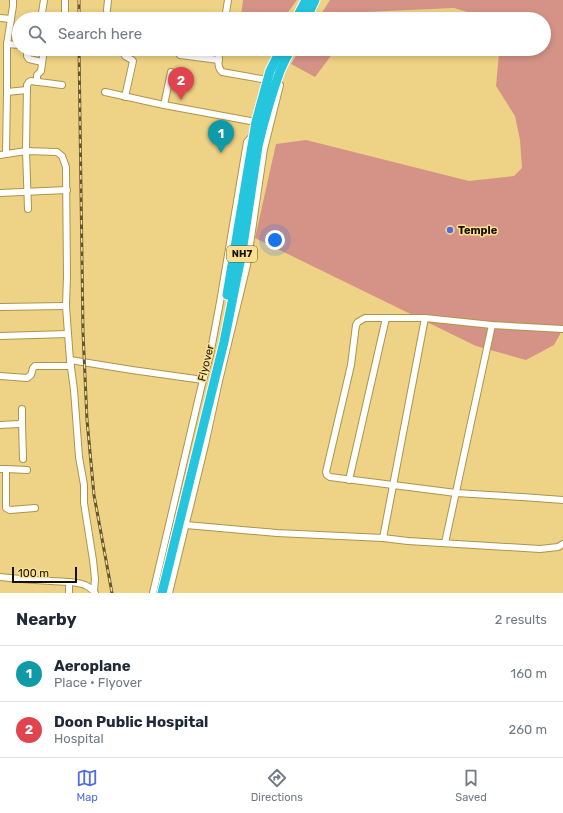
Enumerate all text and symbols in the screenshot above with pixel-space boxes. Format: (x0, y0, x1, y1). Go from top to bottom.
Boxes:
search box (12, 12, 551, 56)
icon: search (26, 23, 48, 45)
text: Search here (58, 25, 142, 43)
pin: 2 (168, 67, 194, 100)
pin: 1 (208, 120, 234, 153)
place label: Temple (458, 224, 498, 237)
marker: Temple (445, 225, 455, 235)
your location (265, 230, 285, 250)
road number: NH7 (227, 246, 257, 262)
street label: Flyover (195, 343, 217, 383)
scale bar (12, 565, 77, 584)
text: 100 m (18, 567, 49, 580)
text: Nearby (16, 609, 77, 629)
text: 2 results (495, 612, 547, 627)
text: Aeroplane (54, 657, 131, 675)
text: 1 (26, 666, 32, 681)
text: 160 m (511, 666, 547, 681)
text: Place · Flyover (54, 675, 142, 690)
text: Doon Public Hospital (54, 713, 208, 731)
text: 2 (25, 722, 33, 737)
text: 260 m (509, 722, 547, 737)
text: Hospital (54, 731, 104, 746)
tab: Map (76, 767, 98, 804)
tab: Directions (251, 767, 303, 804)
tab: Saved (455, 767, 487, 804)

